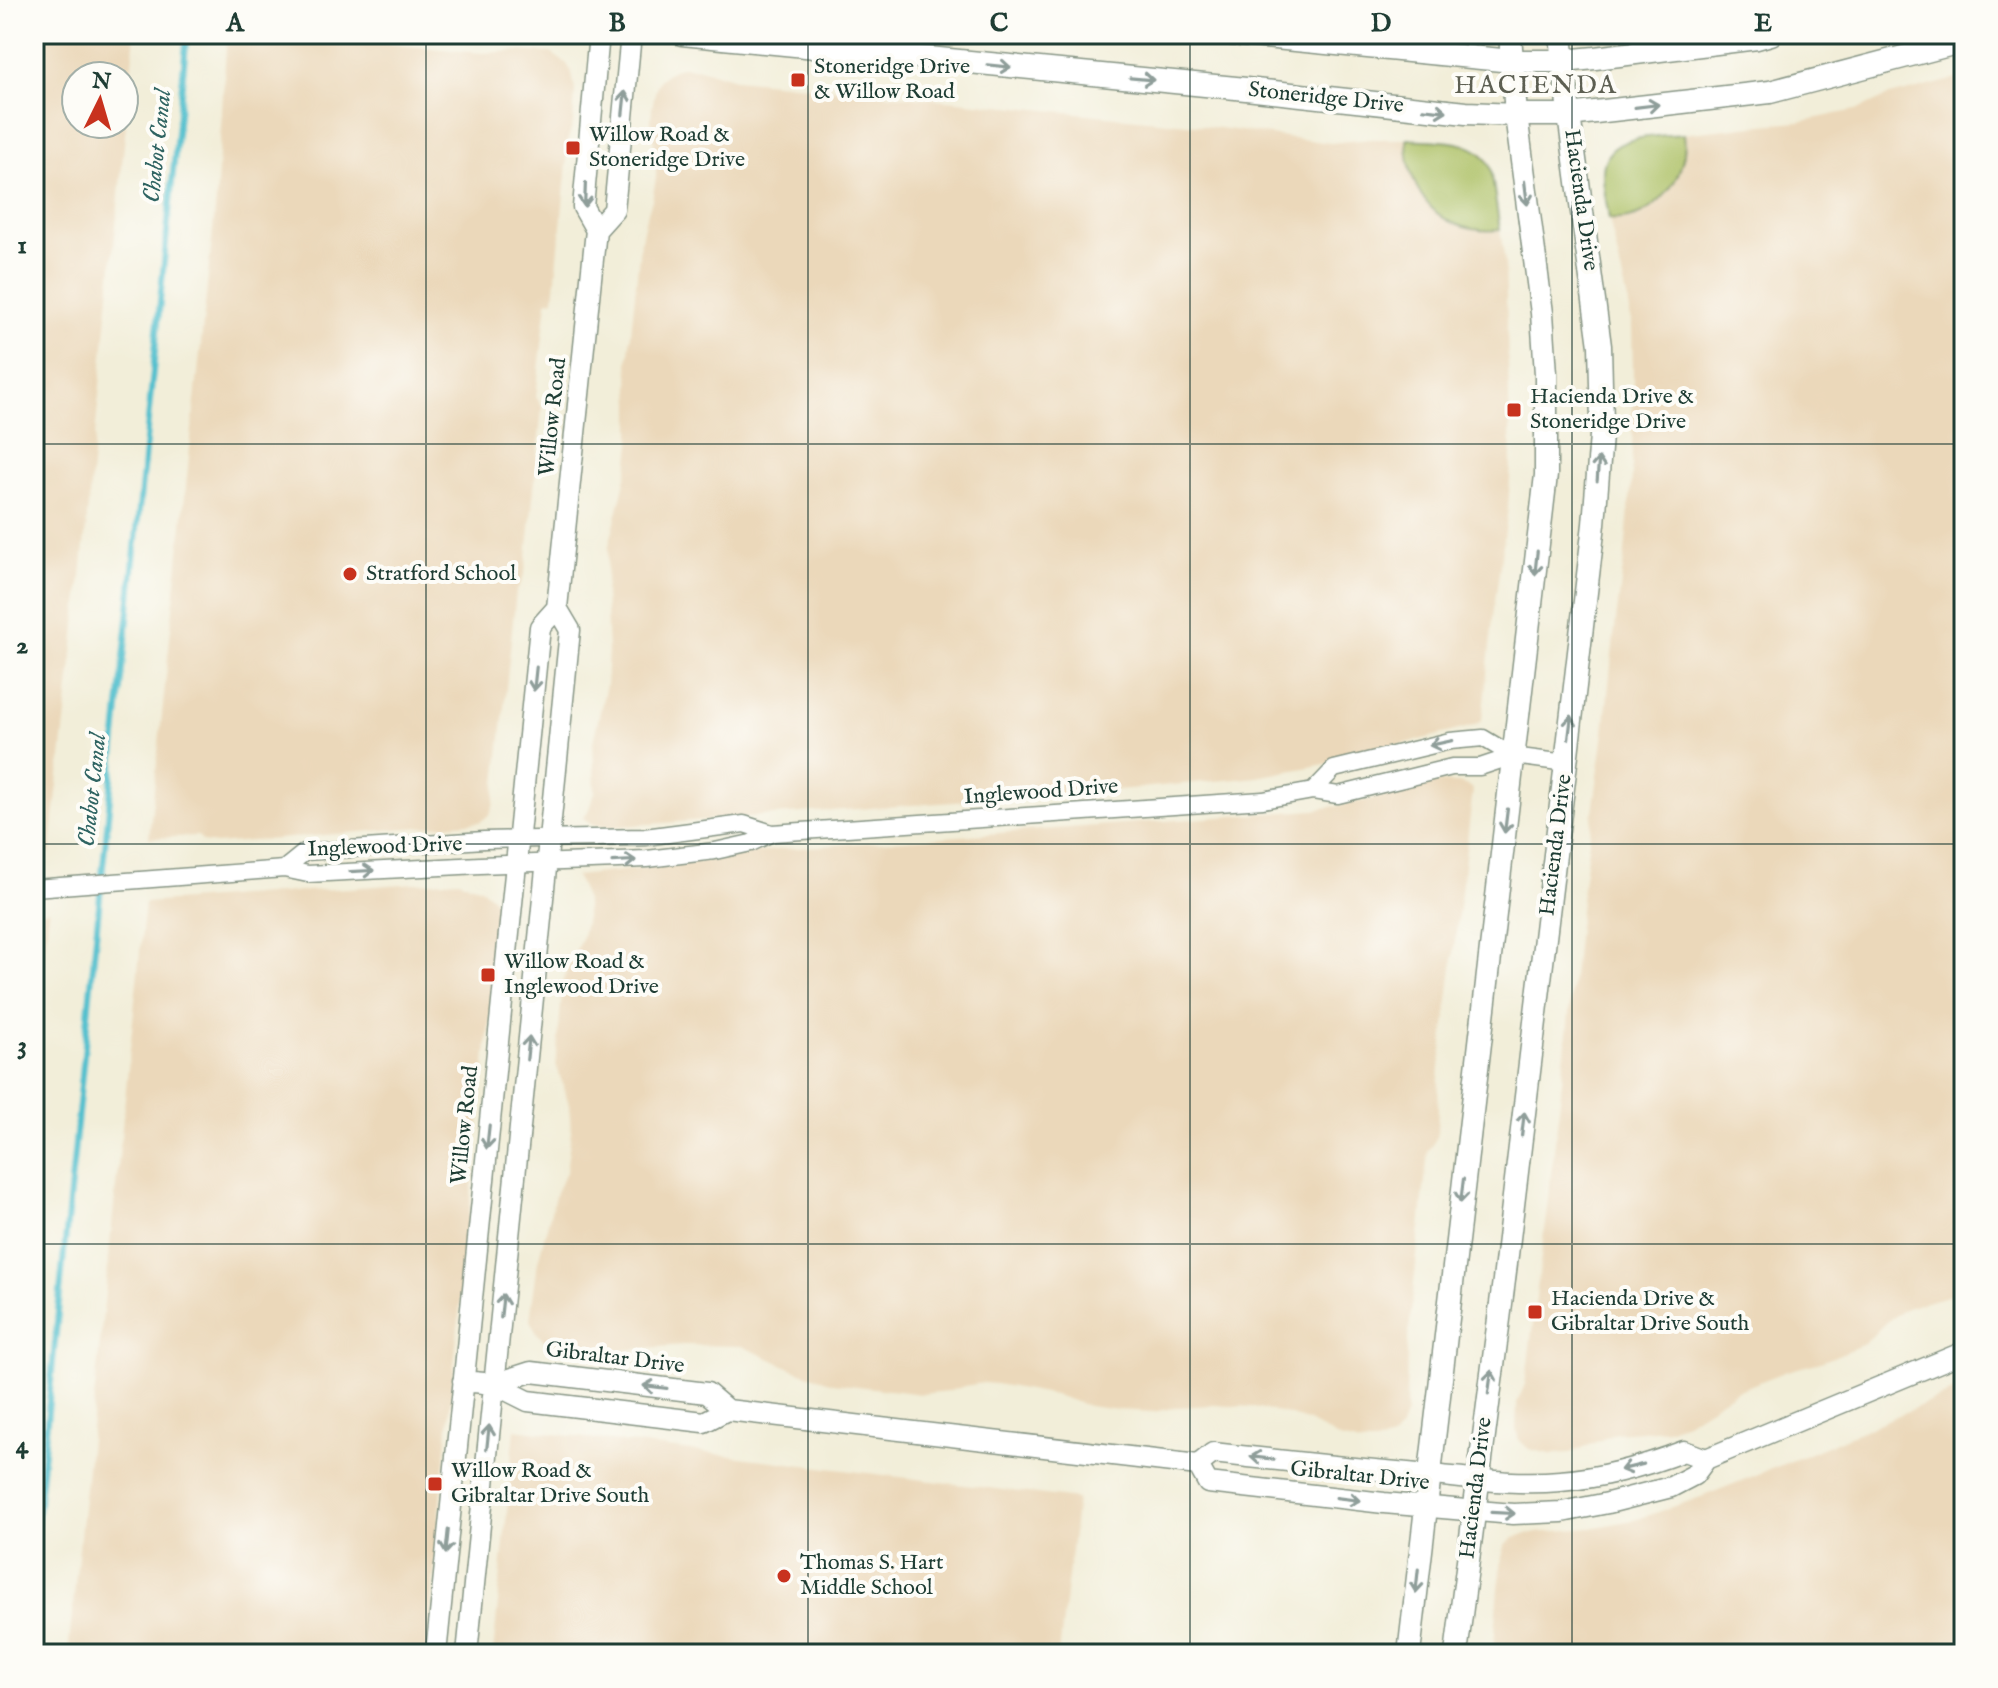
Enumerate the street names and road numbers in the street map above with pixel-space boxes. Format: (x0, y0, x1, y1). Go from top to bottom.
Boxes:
street label: Stoneridge Drive (1247, 76, 1405, 120)
street label: Hacienda Drive (1557, 127, 1605, 273)
street label: Willow Road (533, 356, 573, 478)
street label: Hacienda Drive (1533, 772, 1579, 918)
street label: Inglewood Drive (963, 773, 1119, 811)
street label: Inglewood Drive (307, 830, 463, 864)
street label: Willow Road (445, 1064, 485, 1186)
street label: Gibraltar Drive (544, 1336, 686, 1380)
street label: Hacienda Drive (1453, 1415, 1499, 1561)
street label: Gibraltar Drive (1289, 1455, 1431, 1497)

